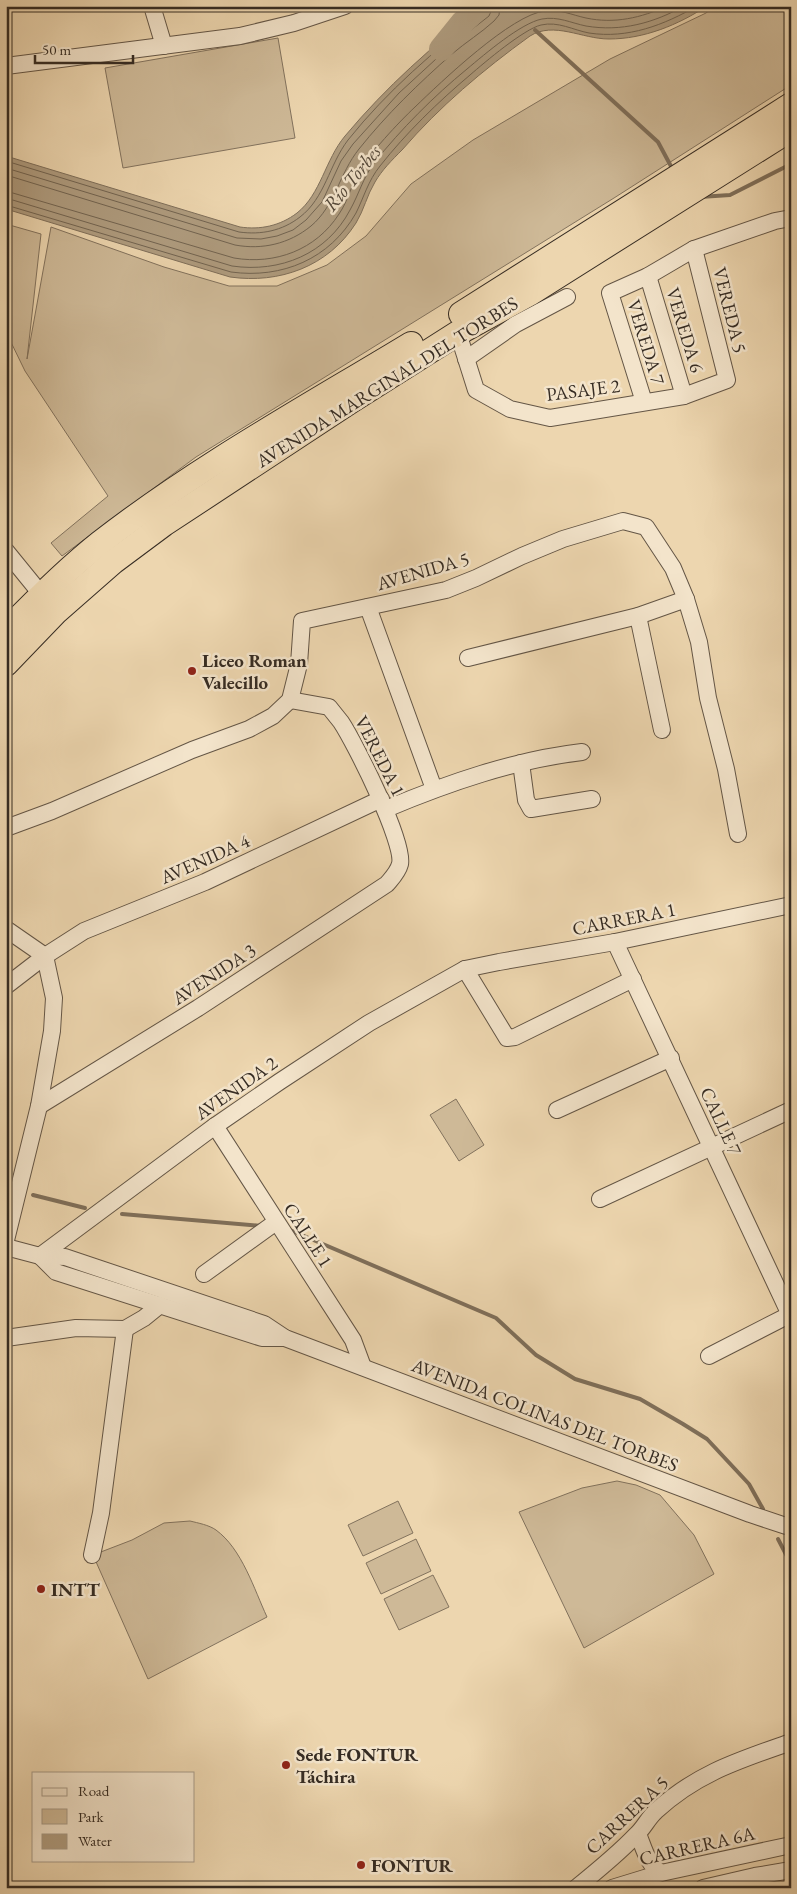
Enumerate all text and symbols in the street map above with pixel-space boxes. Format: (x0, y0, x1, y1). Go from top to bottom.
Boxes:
scale bar (35, 32, 132, 64)
text: 50 m (42, 40, 71, 59)
water label: Río Torbes (317, 139, 387, 217)
street label: VEREDA 5 (707, 264, 753, 356)
street label: VEREDA 6 (660, 284, 710, 376)
street label: AVENIDA MARGINAL DEL TORBES (250, 291, 523, 474)
street label: VEREDA 7 (621, 296, 671, 388)
street label: PASAJE 2 (545, 373, 621, 407)
street label: AVENIDA 5 (373, 546, 472, 596)
place label: Liceo Roman Valecillo (202, 648, 307, 695)
marker: Liceo Roman Valecillo (186, 665, 198, 677)
street label: VEREDA 1 (349, 711, 411, 801)
street label: AVENIDA 4 (155, 828, 254, 890)
street label: CARRERA 1 (570, 897, 678, 941)
street label: AVENIDA 3 (166, 938, 261, 1011)
street label: AVENIDA 2 (189, 1050, 282, 1126)
street label: CALLE 7 (694, 1083, 748, 1160)
street label: CALLE 1 (278, 1198, 338, 1272)
street label: AVENIDA COLINAS DEL TORBES (407, 1352, 682, 1478)
place label: INTT (51, 1577, 100, 1602)
marker: INTT (35, 1583, 47, 1595)
place label: Sede FONTUR Táchira (296, 1742, 419, 1789)
marker: Sede FONTUR Táchira (280, 1759, 292, 1771)
street label: CARRERA 5 (580, 1770, 674, 1860)
legend (32, 1772, 195, 1862)
text: Road (78, 1781, 110, 1800)
text: Park (78, 1807, 105, 1826)
street label: CARRERA 6A (637, 1820, 758, 1871)
text: Water (78, 1831, 112, 1850)
place label: FONTUR (371, 1853, 454, 1878)
marker: FONTUR (355, 1859, 367, 1871)

